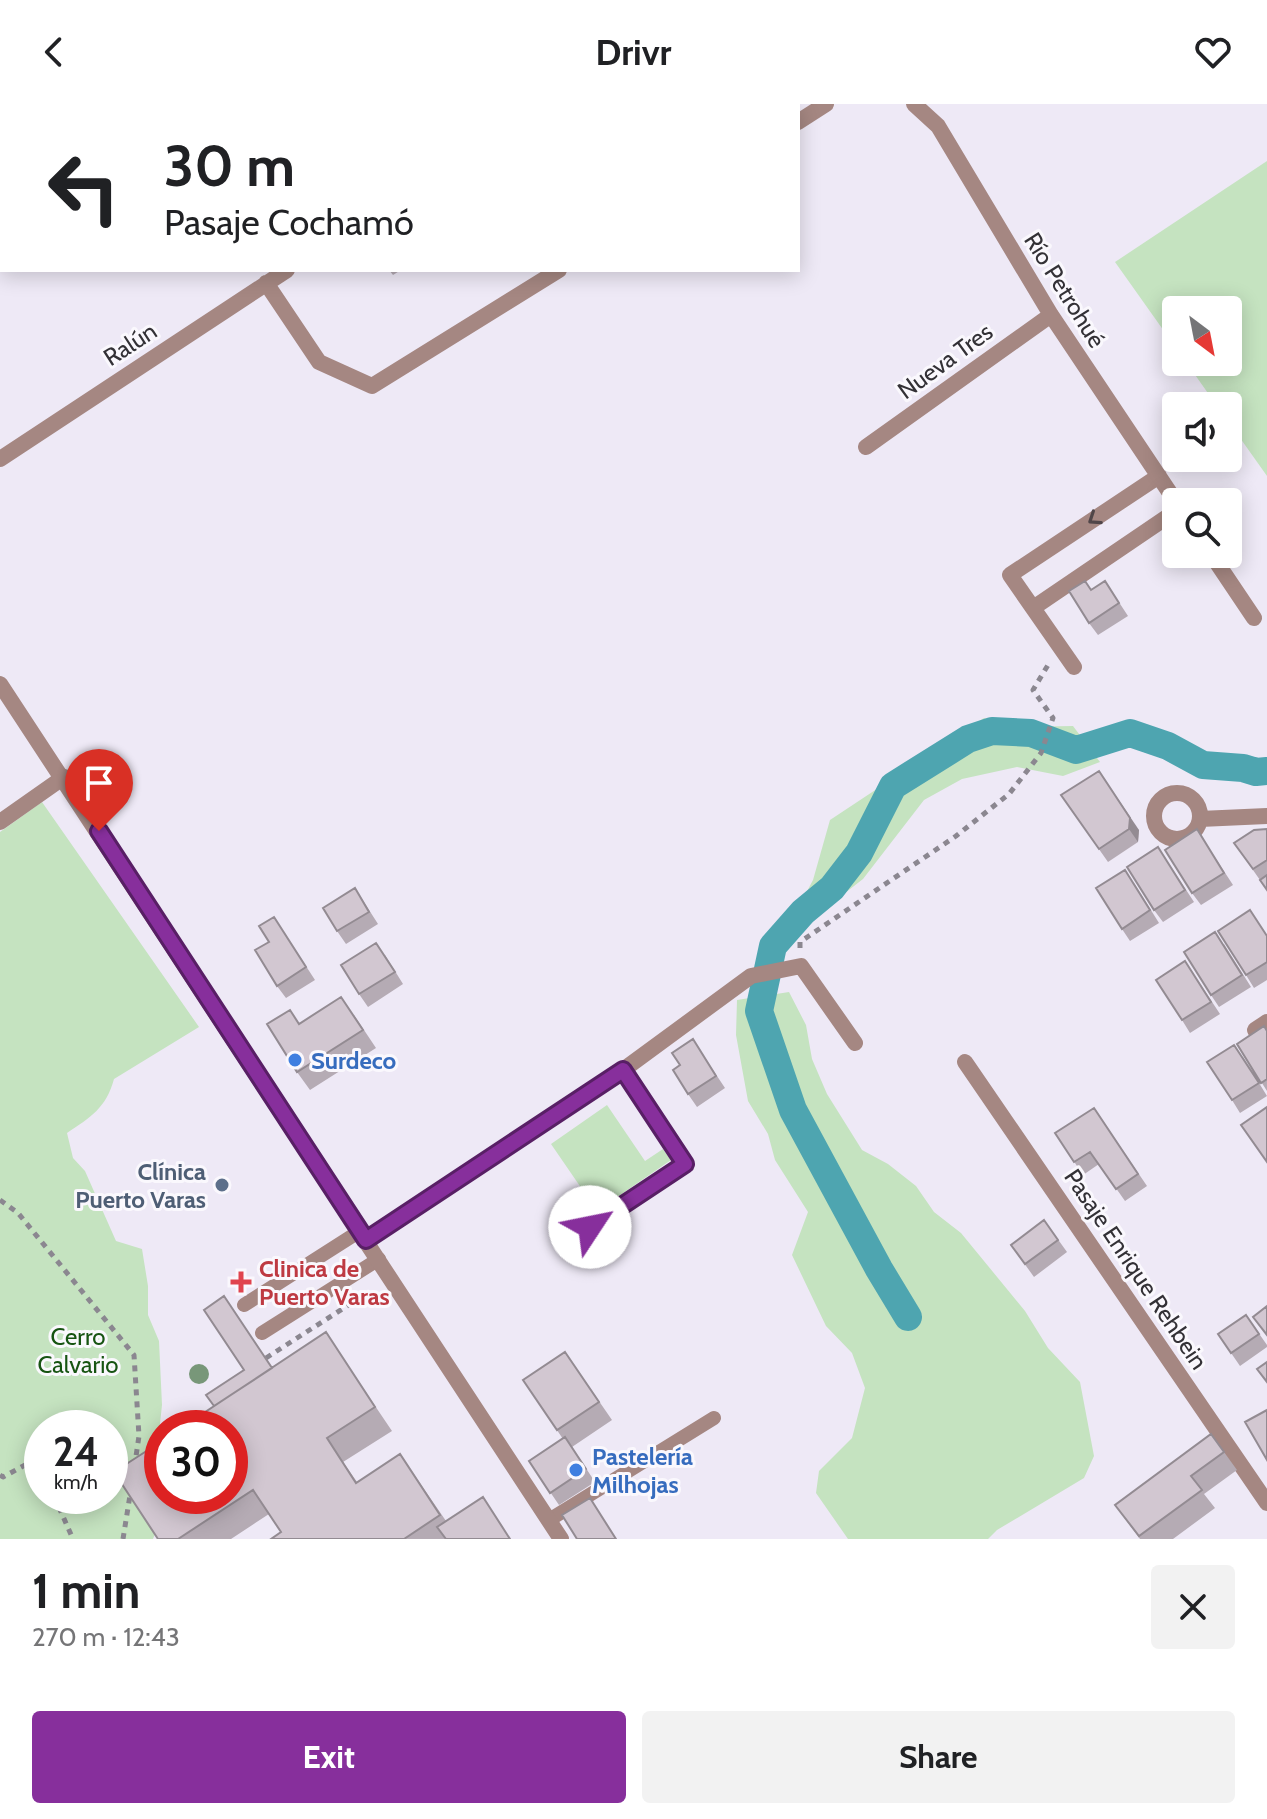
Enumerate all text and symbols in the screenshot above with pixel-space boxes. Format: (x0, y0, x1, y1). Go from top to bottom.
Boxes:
icon: back (32, 30, 76, 74)
text: Drivr (596, 30, 671, 74)
icon: heart (1191, 30, 1235, 74)
text: 30 m (164, 132, 295, 200)
icon: left (32, 136, 136, 240)
text: Pasaje Cochamó (164, 200, 414, 244)
street label: Río Petrohué (1018, 227, 1112, 353)
north arrow (1162, 296, 1242, 376)
map controls (1162, 296, 1242, 568)
street label: Ralún (98, 316, 162, 372)
street label: Nueva Tres (892, 317, 998, 405)
button: sound (1162, 392, 1242, 472)
button: search (1162, 488, 1242, 568)
one-way arrow (1088, 510, 1102, 525)
pin (65, 749, 133, 831)
icon: arrive (77, 761, 121, 805)
place label: Surdeco (311, 1046, 397, 1075)
marker: Surdeco (286, 1051, 304, 1069)
place label: Clínica Puerto Varas (75, 1157, 206, 1214)
street label: Pasaje Enrique Rehbein (1058, 1163, 1214, 1375)
marker: Clínica Puerto Varas (213, 1176, 231, 1194)
position arrow (548, 1185, 632, 1269)
place label: Clinica de Puerto Varas (259, 1254, 390, 1311)
marker: Clinica de Puerto Varas (230, 1271, 252, 1293)
park label: Cerro Calvario (38, 1322, 118, 1379)
speed limit sign: 30 (144, 1410, 248, 1514)
text: 24 (53, 1427, 99, 1476)
place label: Pastelería Milhojas (592, 1442, 693, 1499)
marker: Pastelería Milhojas (567, 1461, 585, 1479)
text: km/h (54, 1470, 98, 1494)
text: 1 min (32, 1562, 140, 1620)
button: close (1151, 1565, 1235, 1649)
text: 270 m · 12:43 (32, 1621, 180, 1653)
button: Exit (32, 1711, 626, 1803)
button: Share (642, 1711, 1235, 1803)

